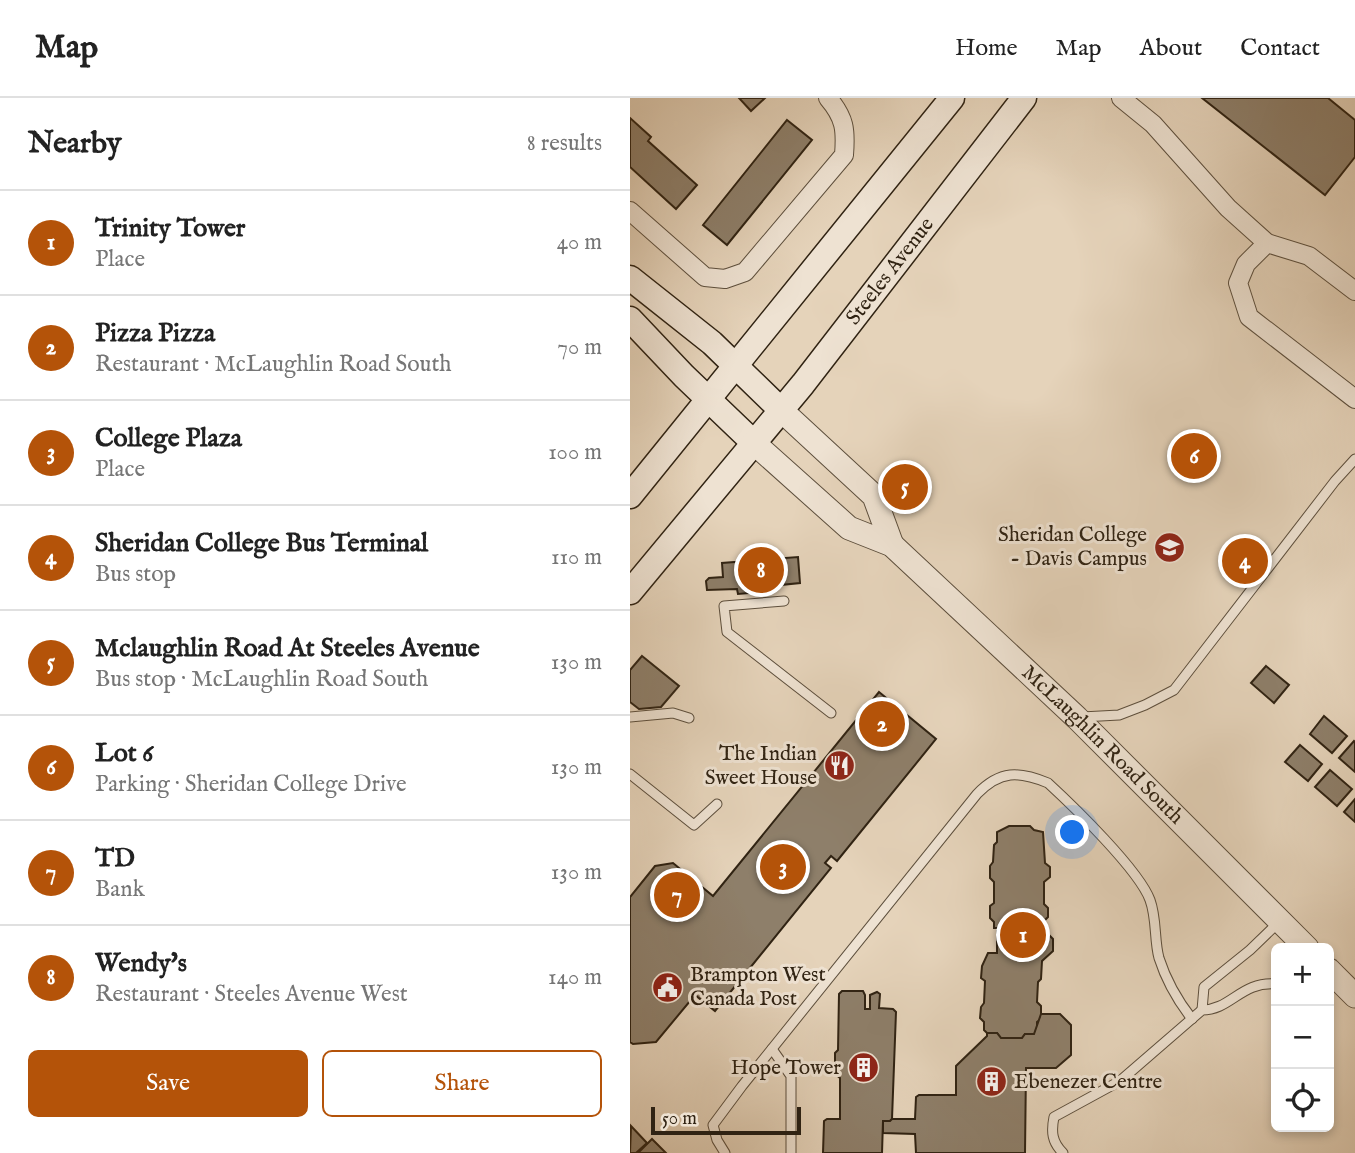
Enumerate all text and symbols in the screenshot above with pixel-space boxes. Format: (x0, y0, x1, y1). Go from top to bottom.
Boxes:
text: Map (35, 27, 98, 69)
text: Home (955, 33, 1018, 64)
text: Map (1056, 33, 1102, 64)
text: About (1140, 33, 1202, 64)
text: Contact (1240, 33, 1320, 64)
text: Nearby (28, 125, 121, 163)
text: 8 results (527, 129, 602, 158)
text: Trinity Tower (95, 212, 245, 245)
street label: Steeles Avenue (840, 212, 940, 330)
text: 1 (47, 228, 55, 257)
text: 40 m (557, 228, 602, 257)
text: Place (95, 245, 145, 274)
text: Pizza Pizza (95, 317, 215, 350)
text: 2 (46, 333, 56, 362)
text: 70 m (557, 333, 602, 362)
text: Restaurant · McLaughlin Road South (95, 350, 452, 379)
text: College Plaza (95, 422, 242, 455)
pin: 6 (1171, 430, 1217, 482)
text: 3 (47, 438, 55, 467)
text: 100 m (548, 438, 602, 467)
text: Place (95, 455, 145, 484)
pin: 5 (882, 461, 928, 513)
place label: Sheridan College - Davis Campus (998, 522, 1147, 573)
text: Sheridan College Bus Terminal (95, 527, 428, 560)
school or university icon: Sheridan College - Davis Campus (1153, 530, 1187, 564)
pin: 4 (1222, 535, 1268, 587)
text: 4 (45, 543, 57, 572)
text: 110 m (551, 543, 602, 572)
pin: 8 (738, 544, 784, 596)
text: Bus stop (95, 560, 176, 589)
text: Mclaughlin Road At Steeles Avenue (95, 632, 480, 665)
text: 5 (47, 648, 55, 677)
text: 130 m (551, 648, 602, 677)
street label: McLaughlin Road South (1016, 659, 1189, 830)
text: Bus stop · McLaughlin Road South (95, 665, 428, 694)
pin: 2 (859, 698, 905, 750)
text: Lot 6 (95, 737, 153, 770)
place label: The Indian Sweet House (705, 741, 817, 792)
restaurant icon: The Indian Sweet House (823, 749, 857, 783)
text: 6 (46, 753, 56, 782)
text: 130 m (551, 753, 602, 782)
text: Parking · Sheridan College Drive (95, 770, 407, 799)
your location (1055, 815, 1089, 849)
pin: 3 (760, 841, 806, 893)
text: TD (95, 842, 135, 875)
text: 7 (46, 858, 56, 887)
text: 130 m (551, 858, 602, 887)
pin: 7 (654, 869, 700, 921)
text: Bank (95, 875, 145, 904)
pin: 1 (1000, 909, 1046, 961)
map controls (1271, 943, 1334, 1132)
button: + (1271, 943, 1334, 1006)
text: Wendy's (95, 947, 187, 980)
place label: Brampton West Canada Post (690, 962, 826, 1013)
text: 8 (46, 963, 56, 992)
text: 140 m (548, 963, 602, 992)
public building icon: Brampton West Canada Post (650, 970, 684, 1004)
text: Restaurant · Steeles Avenue West (95, 980, 408, 1009)
button: − (1271, 1006, 1334, 1069)
button: Save (28, 1050, 308, 1117)
button: Share (322, 1050, 602, 1117)
building icon: Hope Tower (847, 1051, 881, 1085)
place label: Hope Tower (731, 1055, 841, 1082)
building icon: Ebenezer Centre (974, 1065, 1008, 1099)
place label: Ebenezer Centre (1014, 1069, 1163, 1096)
button: locate (1271, 1069, 1334, 1132)
scale bar (651, 1104, 802, 1136)
text: 50 m (662, 1107, 697, 1131)

